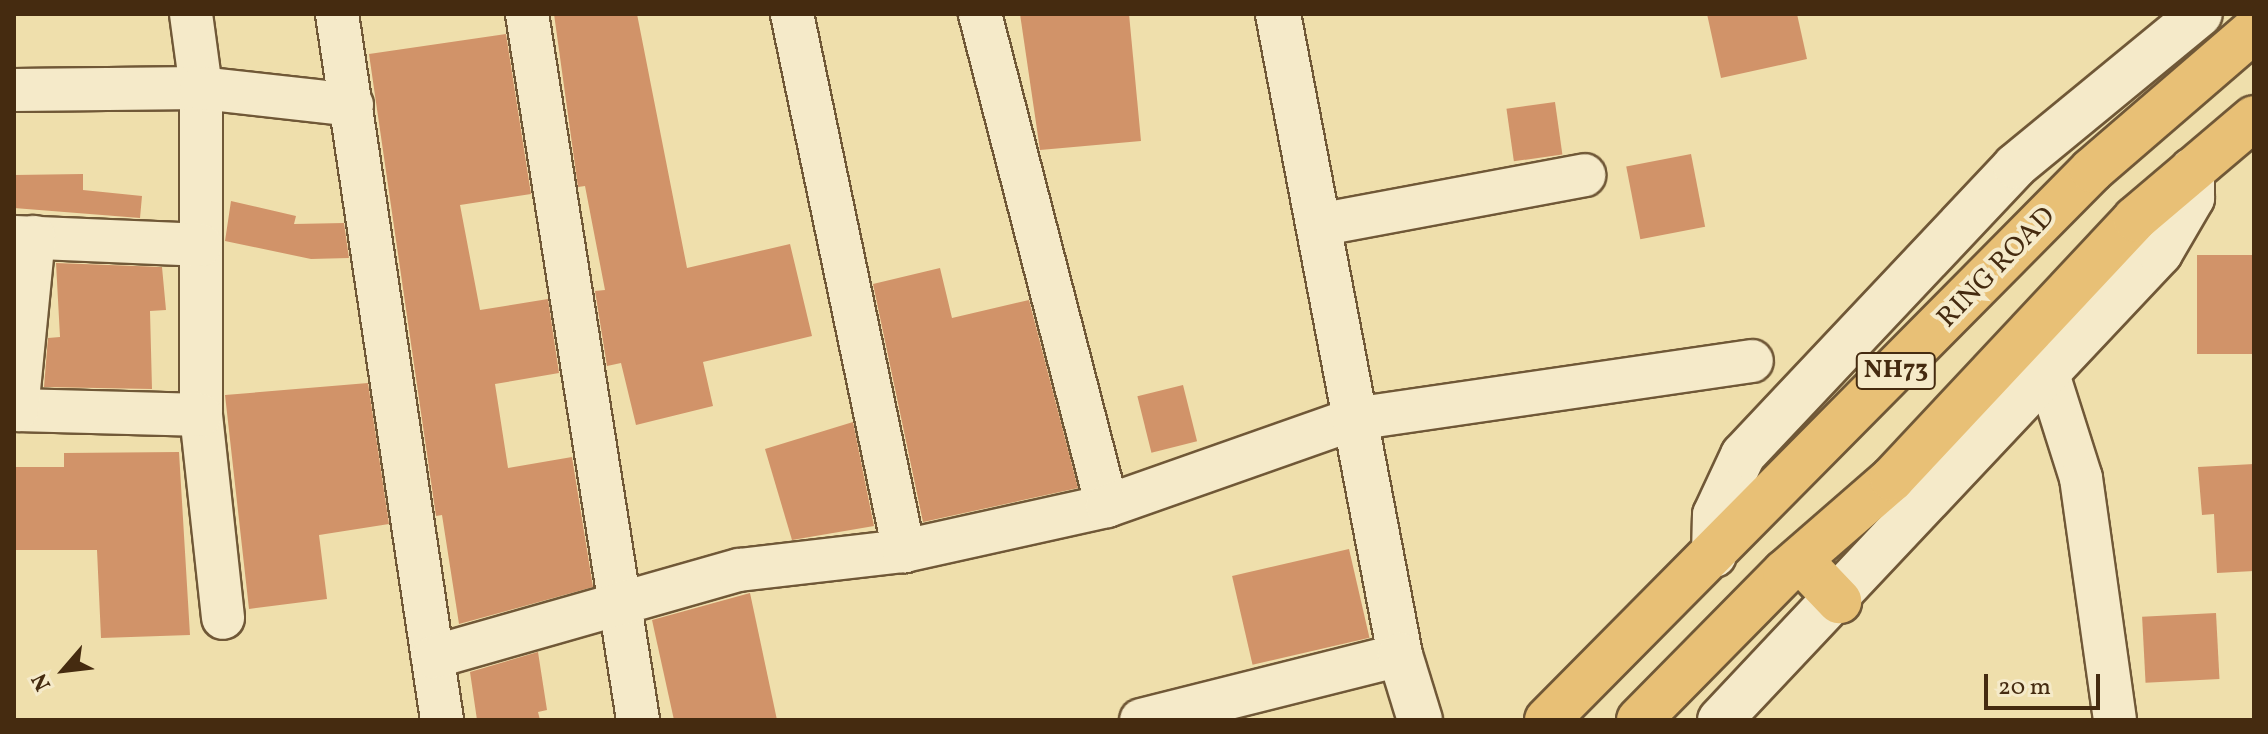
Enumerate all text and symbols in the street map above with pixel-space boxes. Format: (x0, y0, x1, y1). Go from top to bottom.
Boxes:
street label: RING ROAD (1931, 201, 2063, 335)
road number: NH73 (1854, 349, 1938, 393)
north arrow (24, 630, 104, 710)
scale bar (1988, 658, 2104, 708)
text: N (25, 667, 60, 696)
text: 20 m (1998, 671, 2051, 705)

